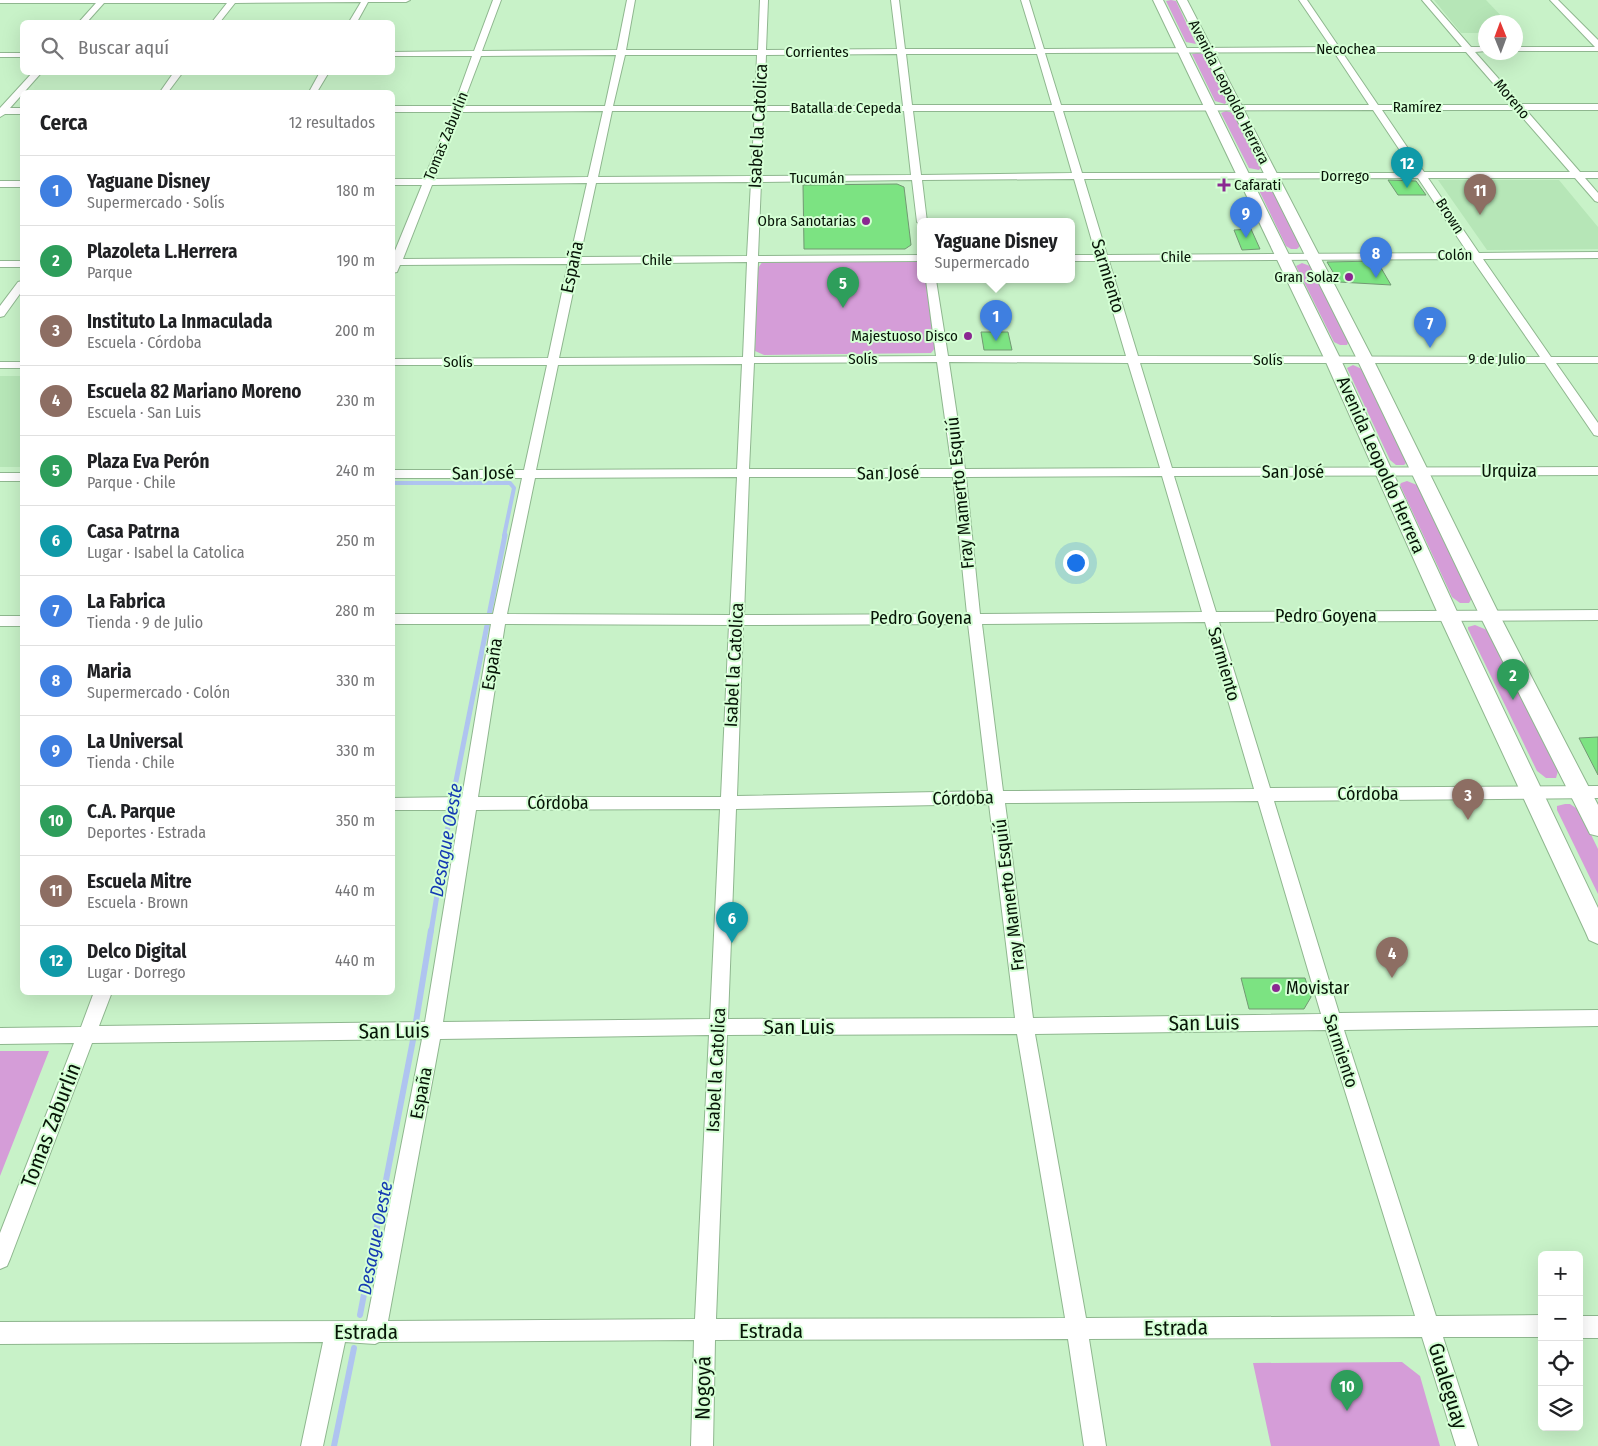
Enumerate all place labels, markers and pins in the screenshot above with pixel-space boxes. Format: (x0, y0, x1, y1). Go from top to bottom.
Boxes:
pin: 12 (1391, 147, 1423, 188)
pin: 11 (1464, 174, 1496, 215)
place label: Cafarati (1234, 176, 1281, 194)
marker: Cafarati (1218, 179, 1230, 191)
pin: 9 (1230, 197, 1262, 238)
place label: Obra Sanotarias (758, 212, 856, 230)
marker: Obra Sanotarias (860, 215, 872, 227)
pin: 8 (1360, 237, 1392, 278)
pin: 5 (827, 267, 859, 308)
place label: Gran Solaz (1274, 268, 1339, 286)
marker: Gran Solaz (1343, 271, 1355, 283)
pin: 1 (980, 300, 1012, 341)
pin: 7 (1414, 307, 1446, 348)
place label: Majestuoso Disco (851, 327, 958, 345)
marker: Majestuoso Disco (962, 330, 974, 342)
pin: 2 (1497, 659, 1529, 700)
pin: 3 (1452, 779, 1484, 820)
pin: 6 (716, 902, 748, 943)
pin: 4 (1376, 937, 1408, 978)
place label: Movistar (1286, 977, 1350, 999)
marker: Movistar (1270, 982, 1282, 994)
pin: 10 (1331, 1370, 1363, 1411)

